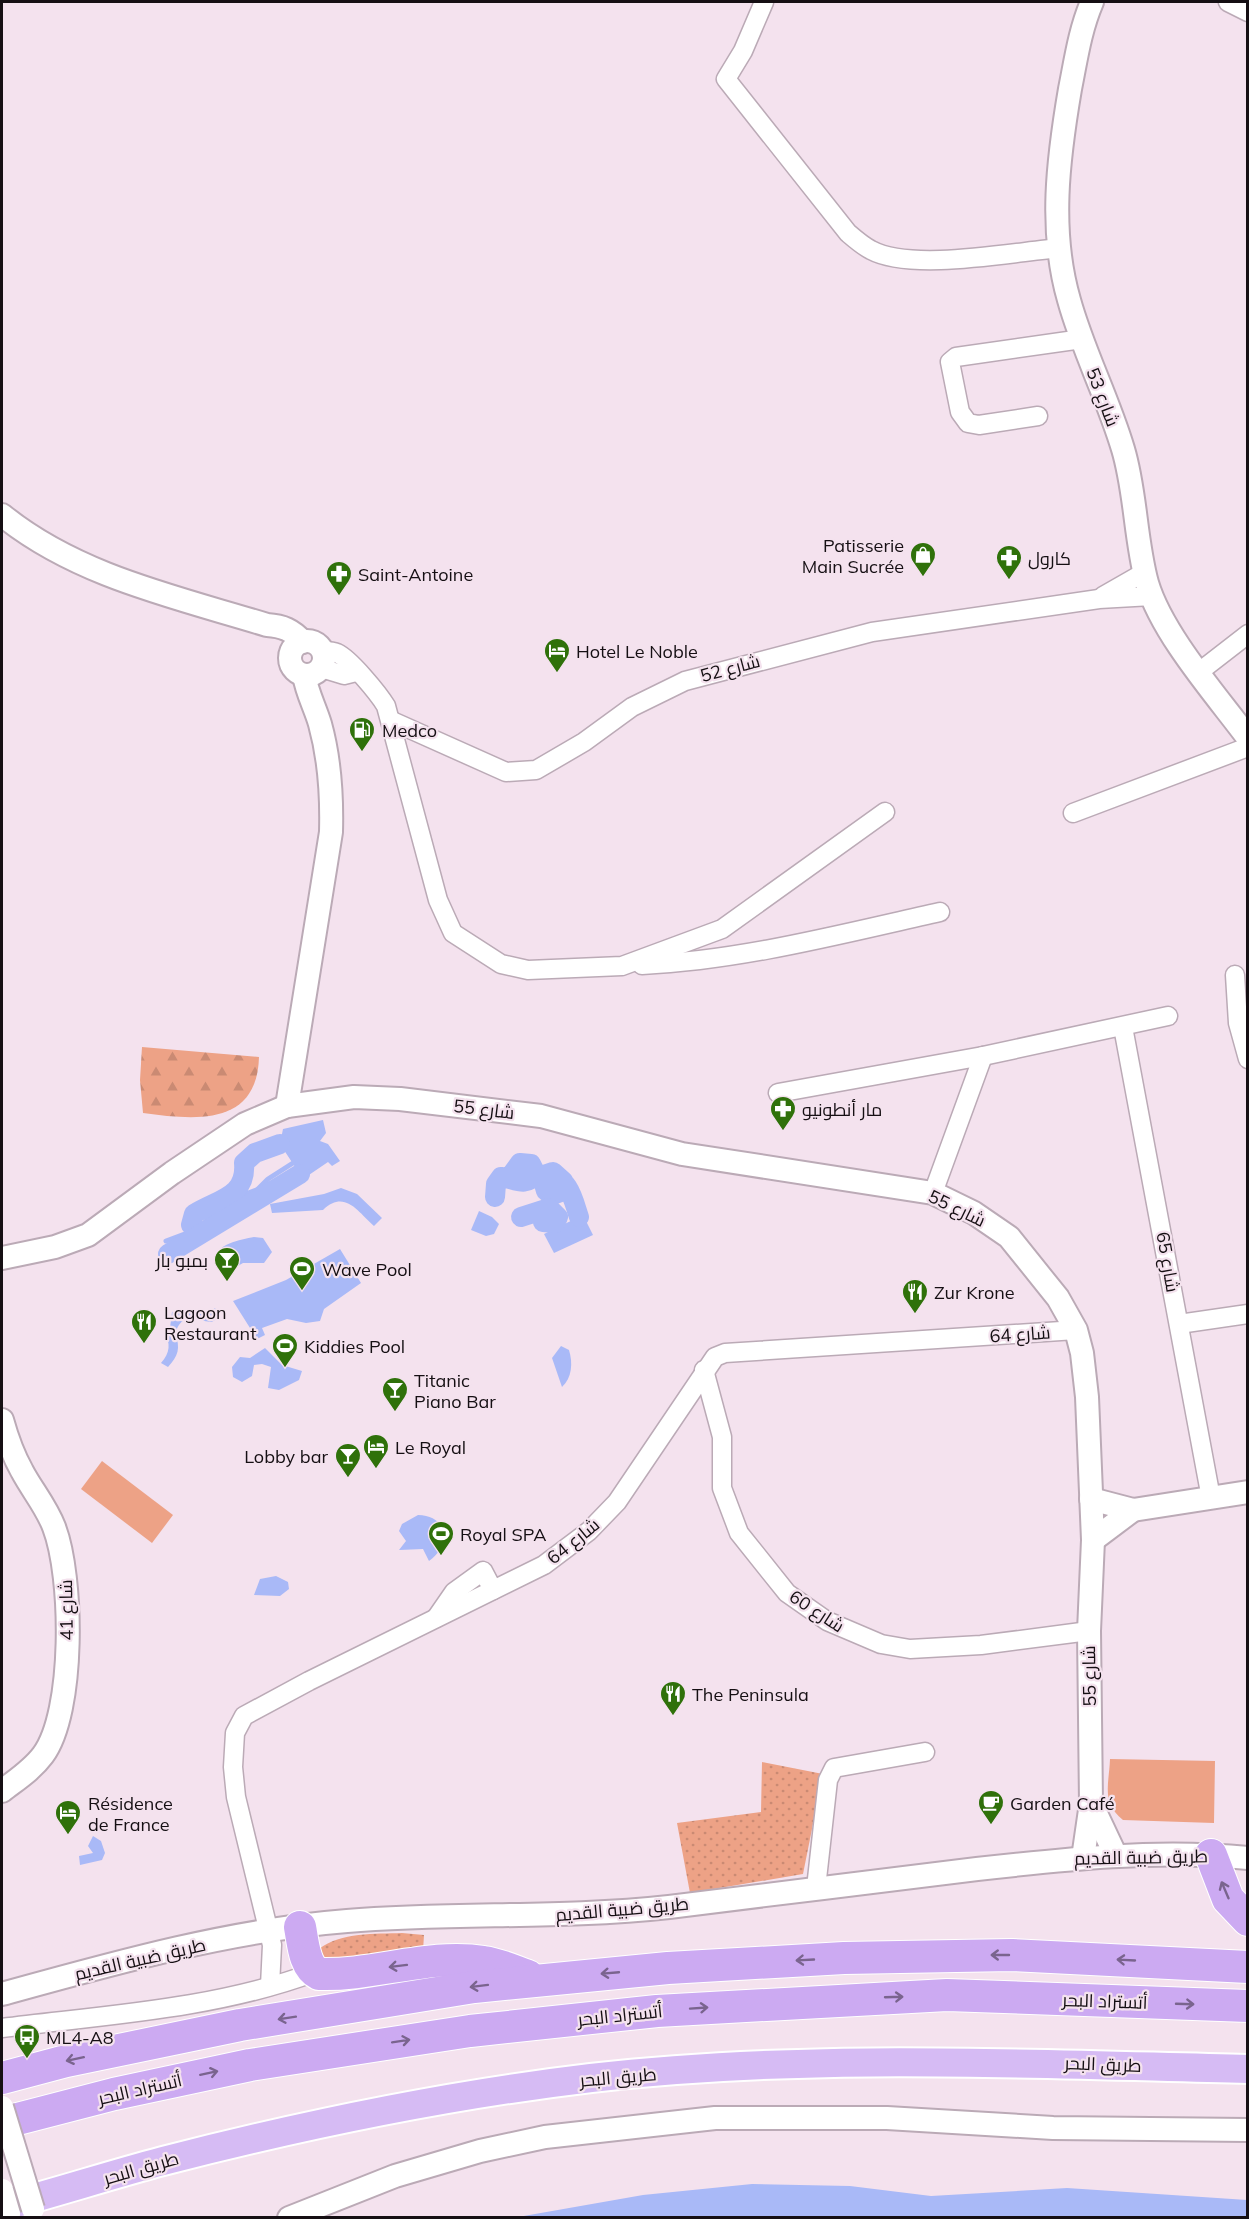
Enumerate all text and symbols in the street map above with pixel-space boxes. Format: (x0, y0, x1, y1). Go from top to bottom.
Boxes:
street label: شارع 53 (1080, 364, 1125, 430)
place label: Patisserie Main Sucrée (802, 534, 904, 578)
shop icon: Patisserie Main Sucrée (908, 540, 938, 578)
pharmacy icon: كارول (994, 543, 1024, 581)
place label: كارول (1028, 547, 1071, 570)
pharmacy icon: Saint-Antoine (324, 559, 354, 597)
place label: Saint-Antoine (358, 563, 473, 586)
hotel icon: Hotel Le Noble (542, 636, 572, 674)
place label: Hotel Le Noble (576, 640, 698, 663)
street label: شارع 52 (697, 649, 763, 688)
fuel station icon: Medco (347, 715, 377, 753)
place label: Medco (382, 719, 437, 742)
street label: شارع 55 (452, 1094, 516, 1125)
pharmacy icon: مار أنطونيو (768, 1094, 798, 1132)
place label: مار أنطونيو (802, 1098, 882, 1121)
street label: شارع 55 (924, 1184, 990, 1233)
street label: شارع 65 (1150, 1230, 1185, 1294)
bar icon: بمبو بار (212, 1245, 242, 1283)
place label: بمبو بار (155, 1249, 208, 1272)
sports icon: Wave Pool (287, 1254, 317, 1292)
place label: Wave Pool (322, 1258, 412, 1281)
restaurant icon: Zur Krone (900, 1277, 930, 1315)
place label: Zur Krone (934, 1281, 1015, 1304)
place label: Lagoon Restaurant (164, 1301, 256, 1345)
restaurant icon: Lagoon Restaurant (129, 1307, 159, 1345)
street label: شارع 64 (989, 1320, 1051, 1349)
sports icon: Kiddies Pool (270, 1331, 300, 1369)
place label: Kiddies Pool (304, 1335, 405, 1358)
place label: Titanic Piano Bar (414, 1369, 496, 1413)
bar icon: Titanic Piano Bar (380, 1375, 410, 1413)
hotel icon: Le Royal (361, 1432, 391, 1470)
place label: Le Royal (395, 1436, 466, 1459)
bar icon: Lobby bar (333, 1441, 363, 1479)
place label: Lobby bar (244, 1445, 328, 1468)
street label: شارع 64 (542, 1513, 605, 1570)
sports icon: Royal SPA (426, 1519, 456, 1557)
place label: Royal SPA (460, 1523, 546, 1546)
street label: شارع 41 (54, 1579, 79, 1641)
street label: شارع 60 (785, 1585, 849, 1638)
street label: شارع 55 (1077, 1645, 1102, 1707)
restaurant icon: The Peninsula (658, 1679, 688, 1717)
place label: The Peninsula (692, 1683, 809, 1706)
cafe icon: Garden Café (976, 1788, 1006, 1826)
place label: Résidence de France (88, 1792, 173, 1836)
place label: Garden Café (1010, 1792, 1115, 1815)
hotel icon: Résidence de France (53, 1798, 83, 1836)
street label: طريق ضبية القديم (1074, 1844, 1208, 1871)
one-way arrow (1219, 1882, 1230, 1900)
street label: طريق ضبية القديم (554, 1892, 690, 1927)
street label: طريق ضبية القديم (72, 1933, 208, 1986)
one-way arrow (990, 1949, 1010, 1961)
one-way arrow (1117, 1954, 1137, 1965)
one-way arrow (795, 1955, 815, 1966)
one-way arrow (389, 1961, 408, 1972)
one-way arrow (600, 1968, 620, 1979)
one-way arrow (470, 1981, 490, 1992)
street label: أتستراد البحر (1061, 1988, 1148, 2014)
one-way arrow (883, 1991, 903, 2003)
one-way arrow (1174, 1998, 1194, 2009)
street label: أتستراد البحر (575, 1999, 664, 2031)
one-way arrow (689, 2002, 709, 2013)
one-way arrow (277, 2013, 297, 2024)
bus stop icon: ML4-A8 (12, 2022, 42, 2060)
place label: ML4-A8 (46, 2026, 113, 2049)
one-way arrow (391, 2036, 411, 2047)
street label: طريق البحر (1063, 2051, 1142, 2078)
one-way arrow (66, 2054, 85, 2066)
street label: طريق البحر (578, 2062, 658, 2093)
one-way arrow (199, 2067, 218, 2079)
street label: أتستراد البحر (95, 2068, 184, 2110)
street label: طريق البحر (100, 2146, 182, 2191)

